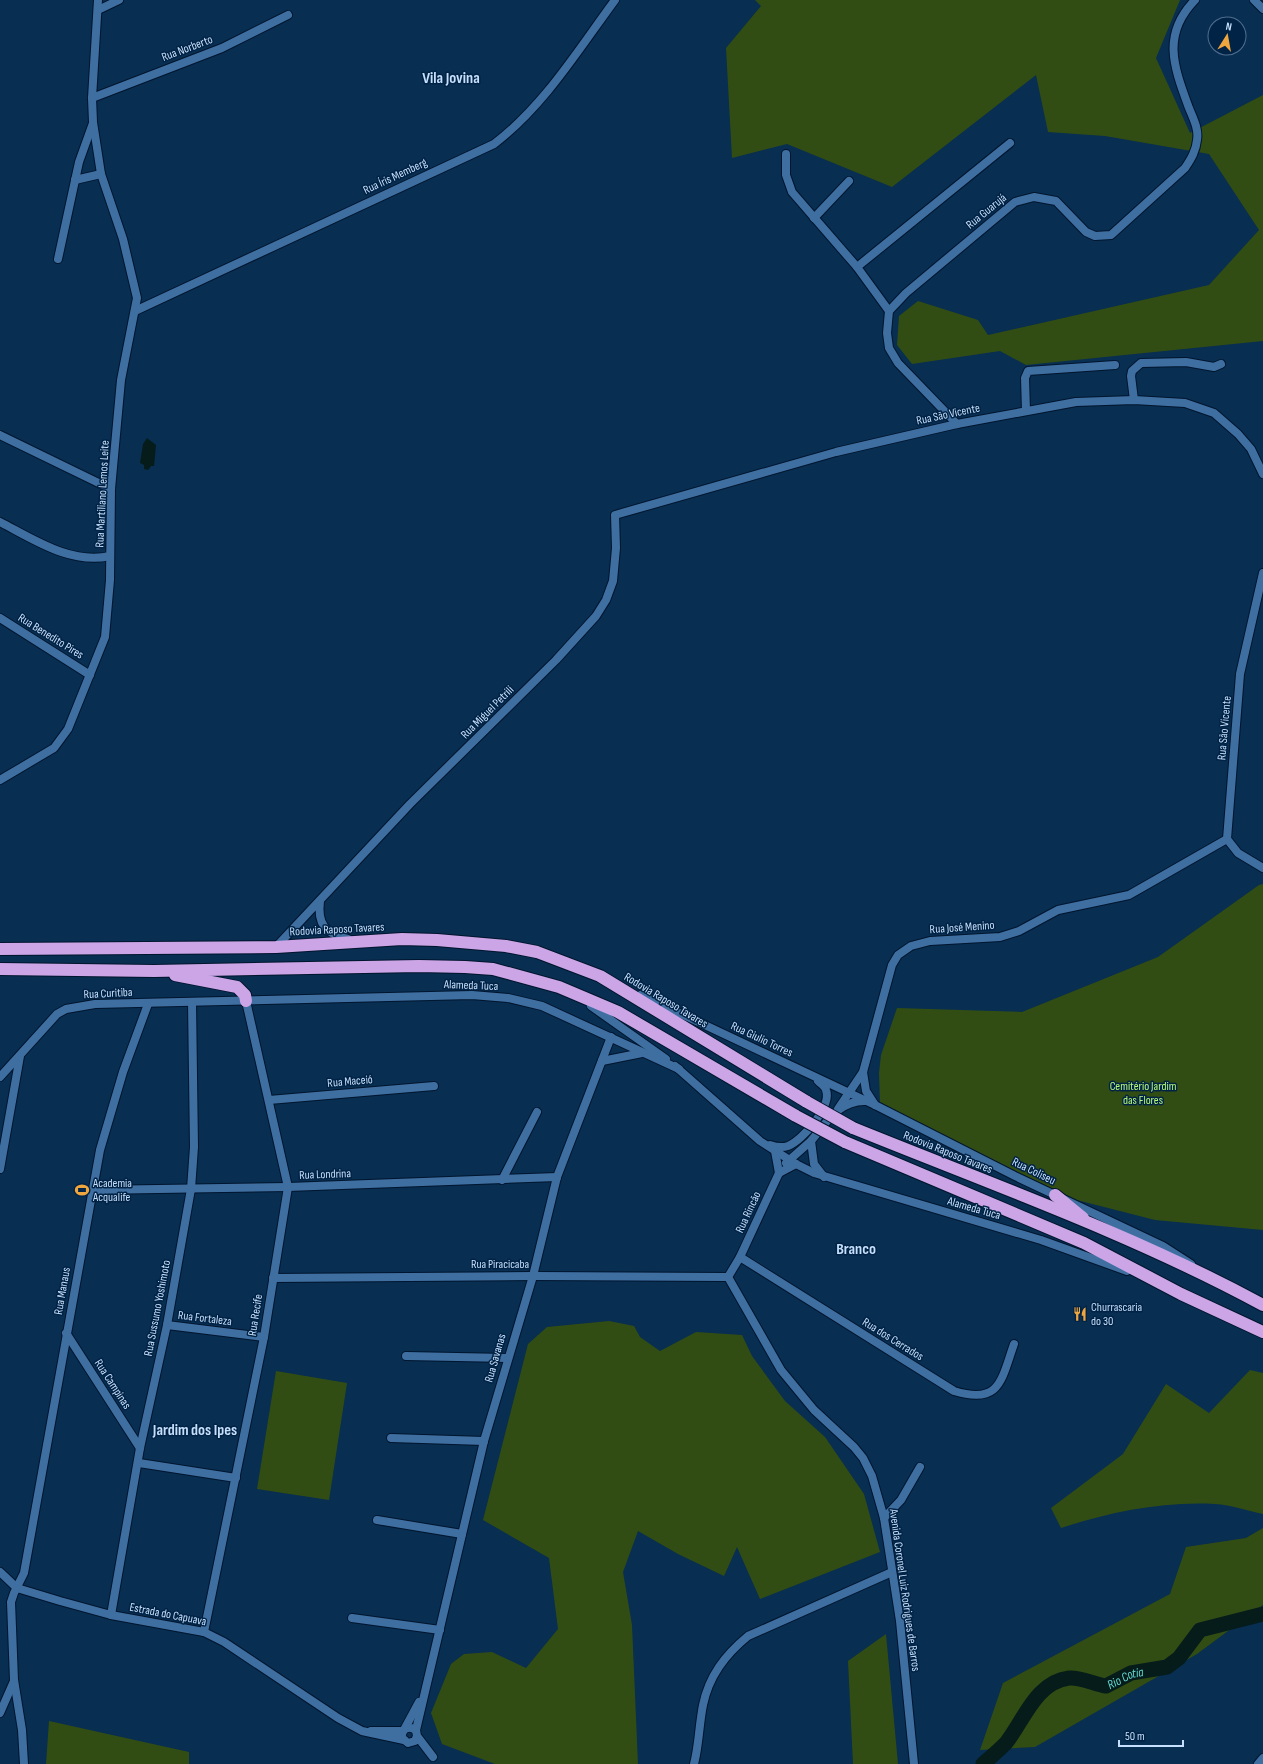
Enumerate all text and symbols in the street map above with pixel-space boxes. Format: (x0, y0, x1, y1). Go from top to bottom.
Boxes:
north arrow (1207, 16, 1247, 56)
text: N (1225, 20, 1233, 34)
street label: Rua Norberto (159, 32, 215, 65)
district label: Vila Jovina (422, 69, 480, 88)
street label: Rua Íris Memberg (361, 155, 430, 198)
street label: Rua Guarujá (963, 190, 1010, 232)
street label: Rua São Vicente (915, 400, 981, 429)
street label: Rua Martiliano Lemos Leite (92, 440, 113, 548)
street label: Rua Benedito Pires (15, 610, 86, 663)
street label: Rua Miguel Petrili (458, 683, 517, 742)
street label: Rua São Vicente (1214, 695, 1235, 761)
street label: Rua José Menino (929, 918, 995, 937)
street label: Rodovia Raposo Tavares (289, 920, 385, 939)
street label: Rodovia Raposo Tavares (621, 970, 710, 1031)
street label: Alameda Tuca (442, 977, 499, 994)
street label: Rua Curitiba (83, 985, 133, 1002)
street label: Rua Giulio Torres (728, 1019, 795, 1060)
street label: Rua Maceió (327, 1072, 373, 1091)
park label: Cemitério Jardim das Flores (1110, 1079, 1177, 1108)
street label: Rodovia Raposo Tavares (901, 1128, 995, 1177)
street label: Rua Coliseu (1010, 1154, 1058, 1188)
street label: Rua Londrina (299, 1166, 352, 1183)
place label: Academia Acqualife (92, 1176, 132, 1205)
sports icon: Academia Acqualife (74, 1182, 90, 1198)
street label: Rua Rincão (732, 1189, 765, 1235)
street label: Alameda Tuca (945, 1193, 1002, 1223)
district label: Branco (836, 1240, 876, 1259)
street label: Rua Piracicaba (471, 1257, 529, 1272)
street label: Rua Sussumo Yoshimoto (141, 1259, 174, 1357)
street label: Rua Manaus (51, 1266, 74, 1316)
street label: Rua Recife (245, 1293, 266, 1337)
place label: Churrascaria do 30 (1091, 1300, 1143, 1329)
restaurant icon: Churrascaria do 30 (1072, 1306, 1088, 1322)
street label: Rua Fortaleza (177, 1308, 233, 1329)
street label: Rua dos Cerrados (859, 1315, 926, 1364)
street label: Rua Savanas (481, 1332, 510, 1384)
street label: Rua Campinas (91, 1357, 134, 1412)
district label: Jardim dos Ipes (152, 1421, 237, 1440)
street label: Avenida Coronel Luiz Rodrigues de Barros (886, 1507, 923, 1672)
street label: Estrada do Capuava (128, 1600, 208, 1629)
water label: Rio Cotia (1105, 1664, 1145, 1693)
scale bar (1119, 1722, 1183, 1748)
text: 50 m (1125, 1729, 1145, 1744)

